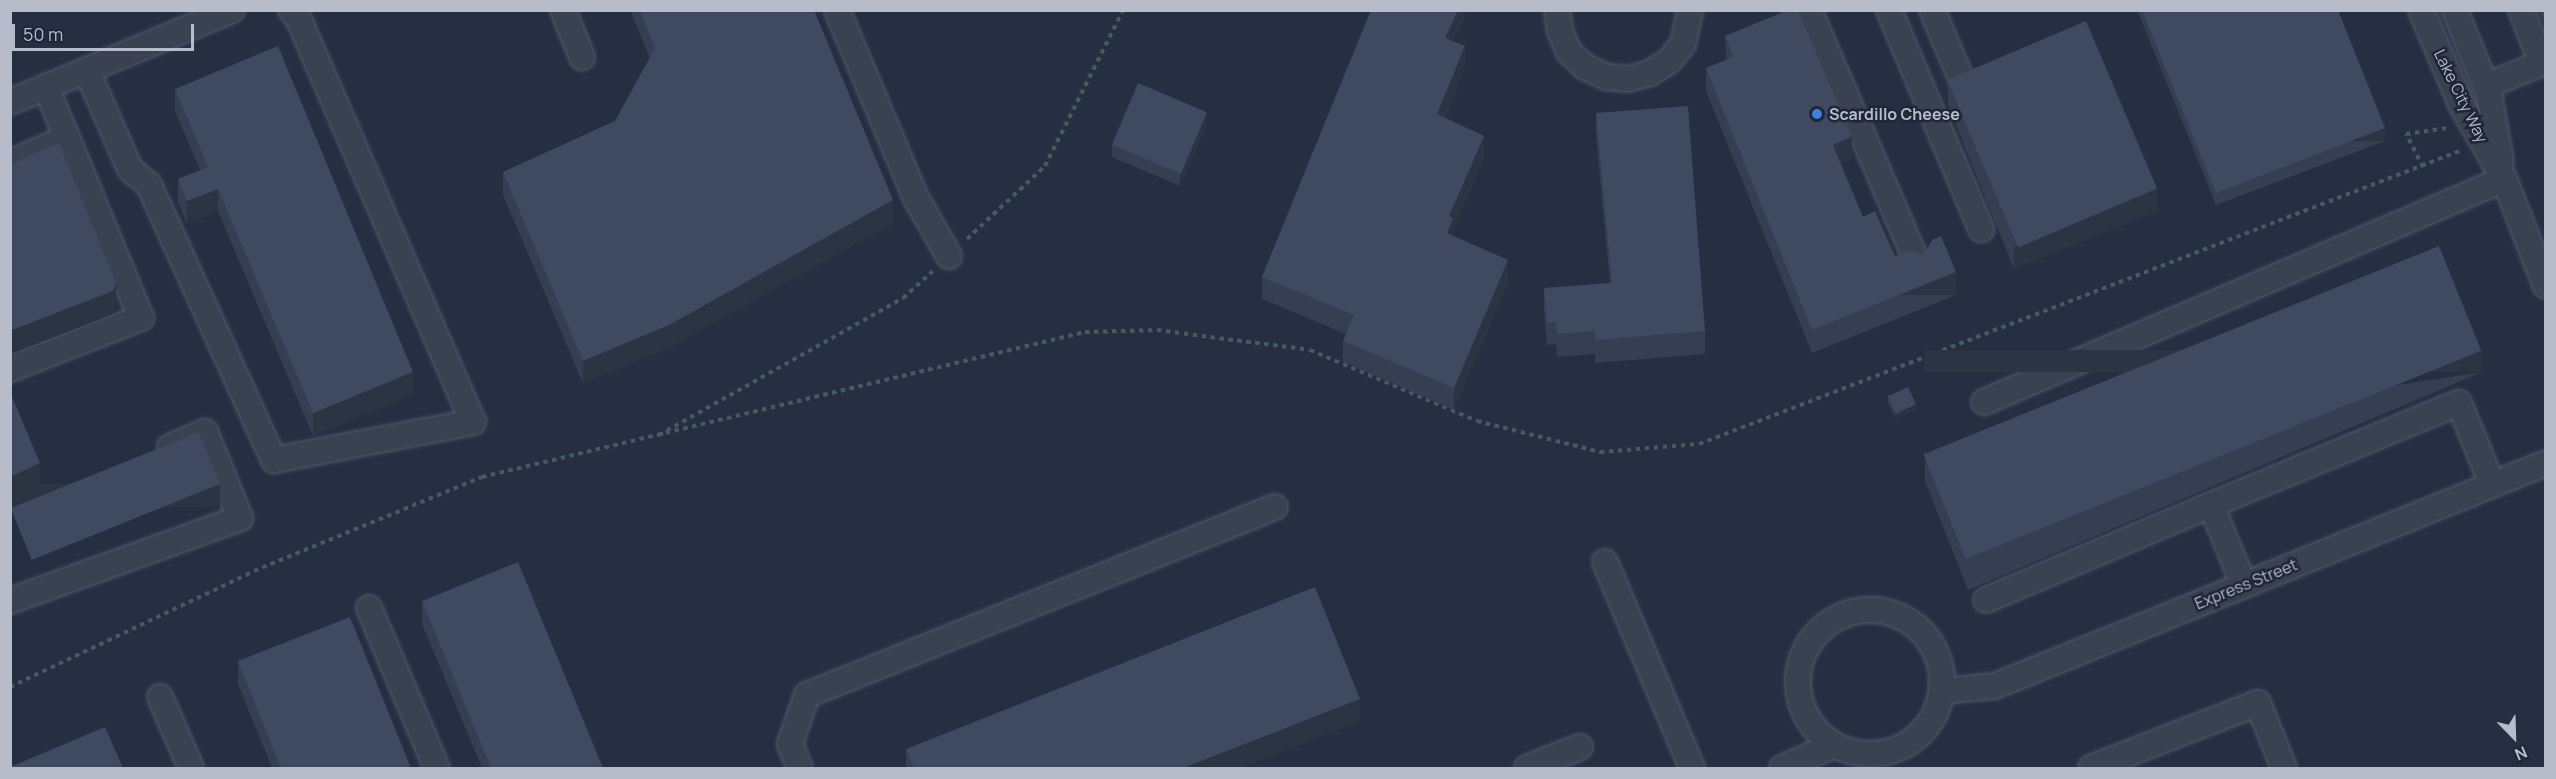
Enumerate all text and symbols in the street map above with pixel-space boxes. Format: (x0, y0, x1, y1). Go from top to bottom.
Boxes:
scale bar (15, 12, 196, 50)
text: 50 m (23, 22, 63, 46)
street label: Lake City Way (2430, 46, 2492, 146)
place label: Scardillo Cheese (1829, 104, 1960, 124)
marker: Scardillo Cheese (1810, 107, 1824, 121)
street label: Express Street (2192, 555, 2300, 613)
north arrow (2484, 707, 2544, 767)
text: N (2511, 741, 2531, 766)

